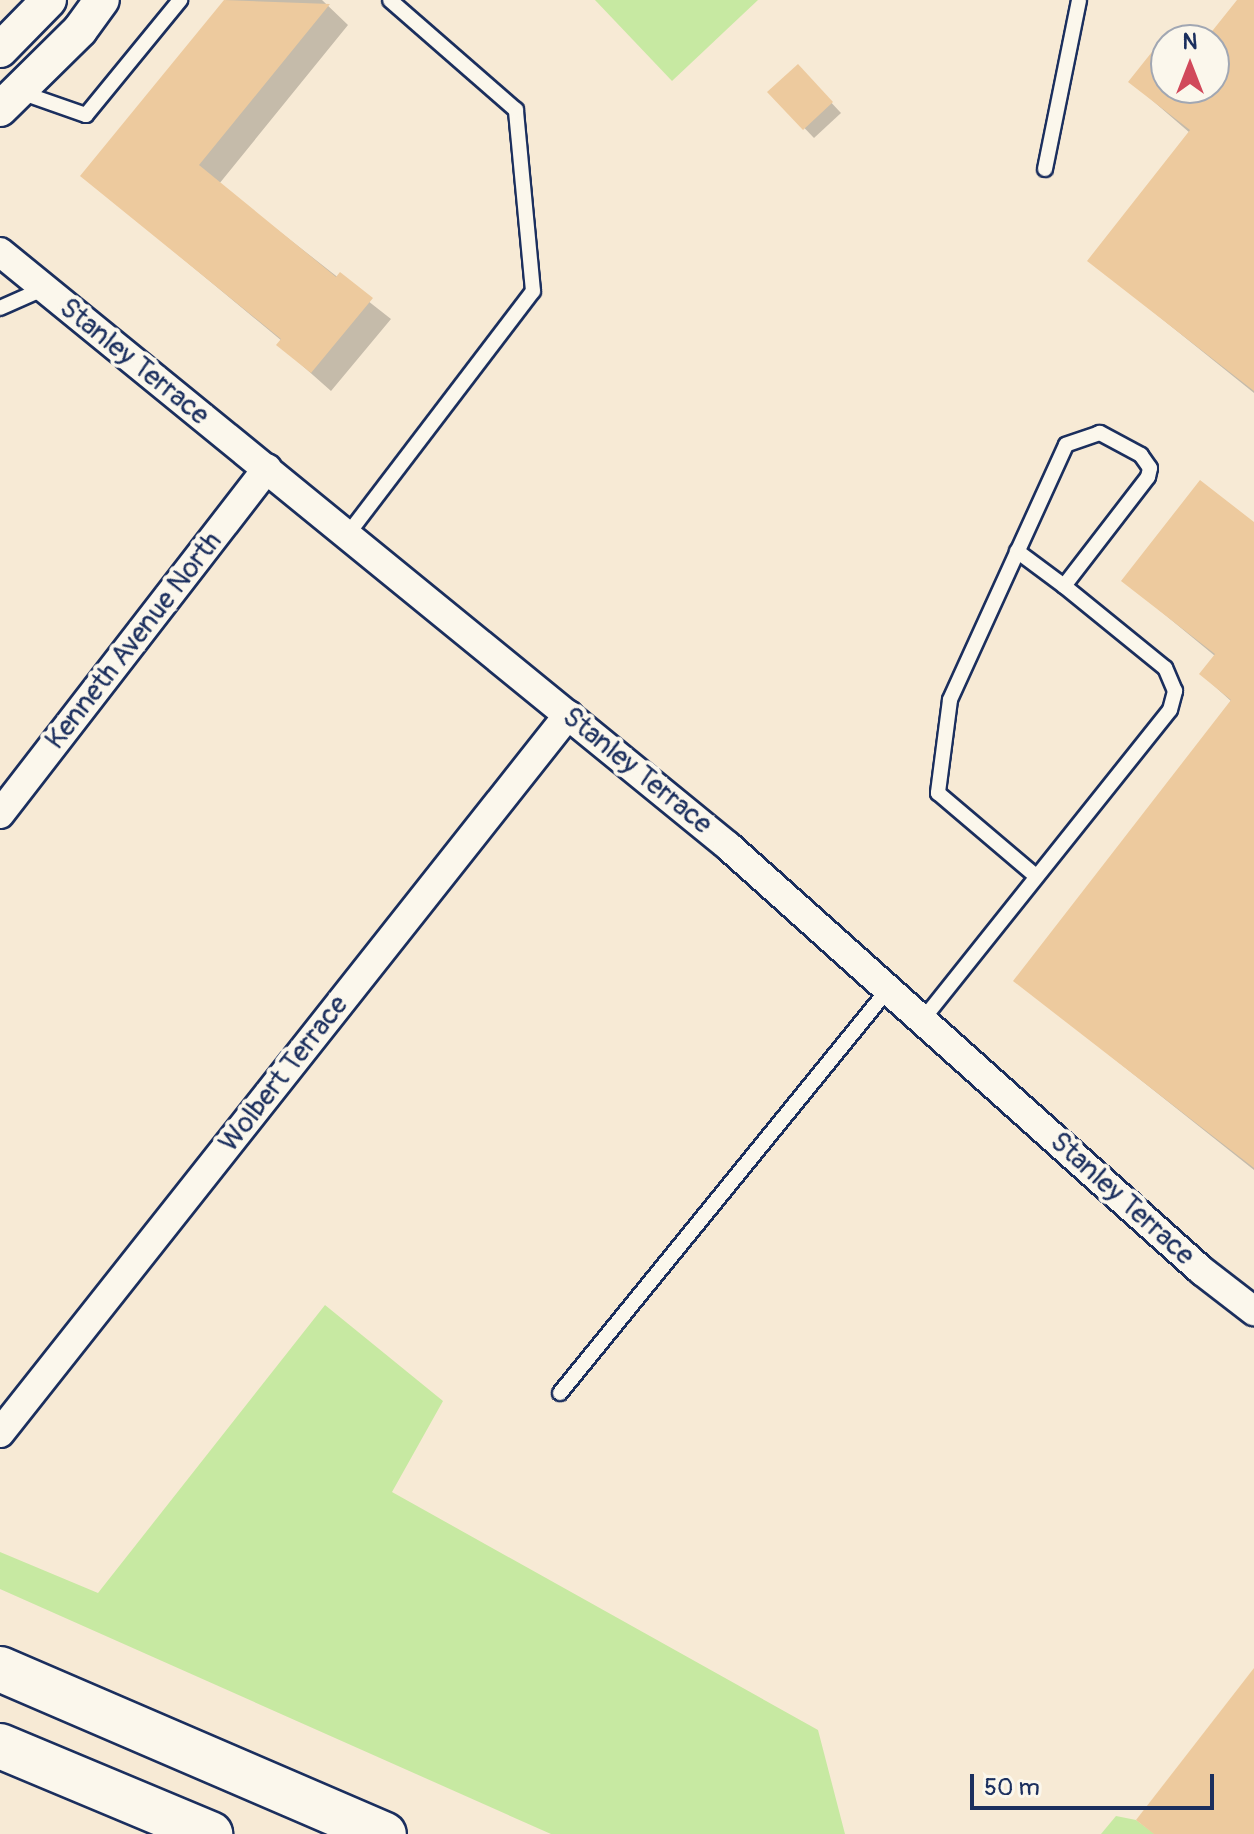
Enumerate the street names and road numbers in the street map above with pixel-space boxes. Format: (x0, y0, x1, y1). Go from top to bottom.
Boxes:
street label: Stanley Terrace (52, 291, 216, 433)
street label: Kenneth Avenue North (39, 526, 229, 756)
street label: Stanley Terrace (555, 700, 719, 842)
street label: Wolbert Terrace (213, 989, 355, 1159)
street label: Stanley Terrace (1043, 1125, 1201, 1273)

